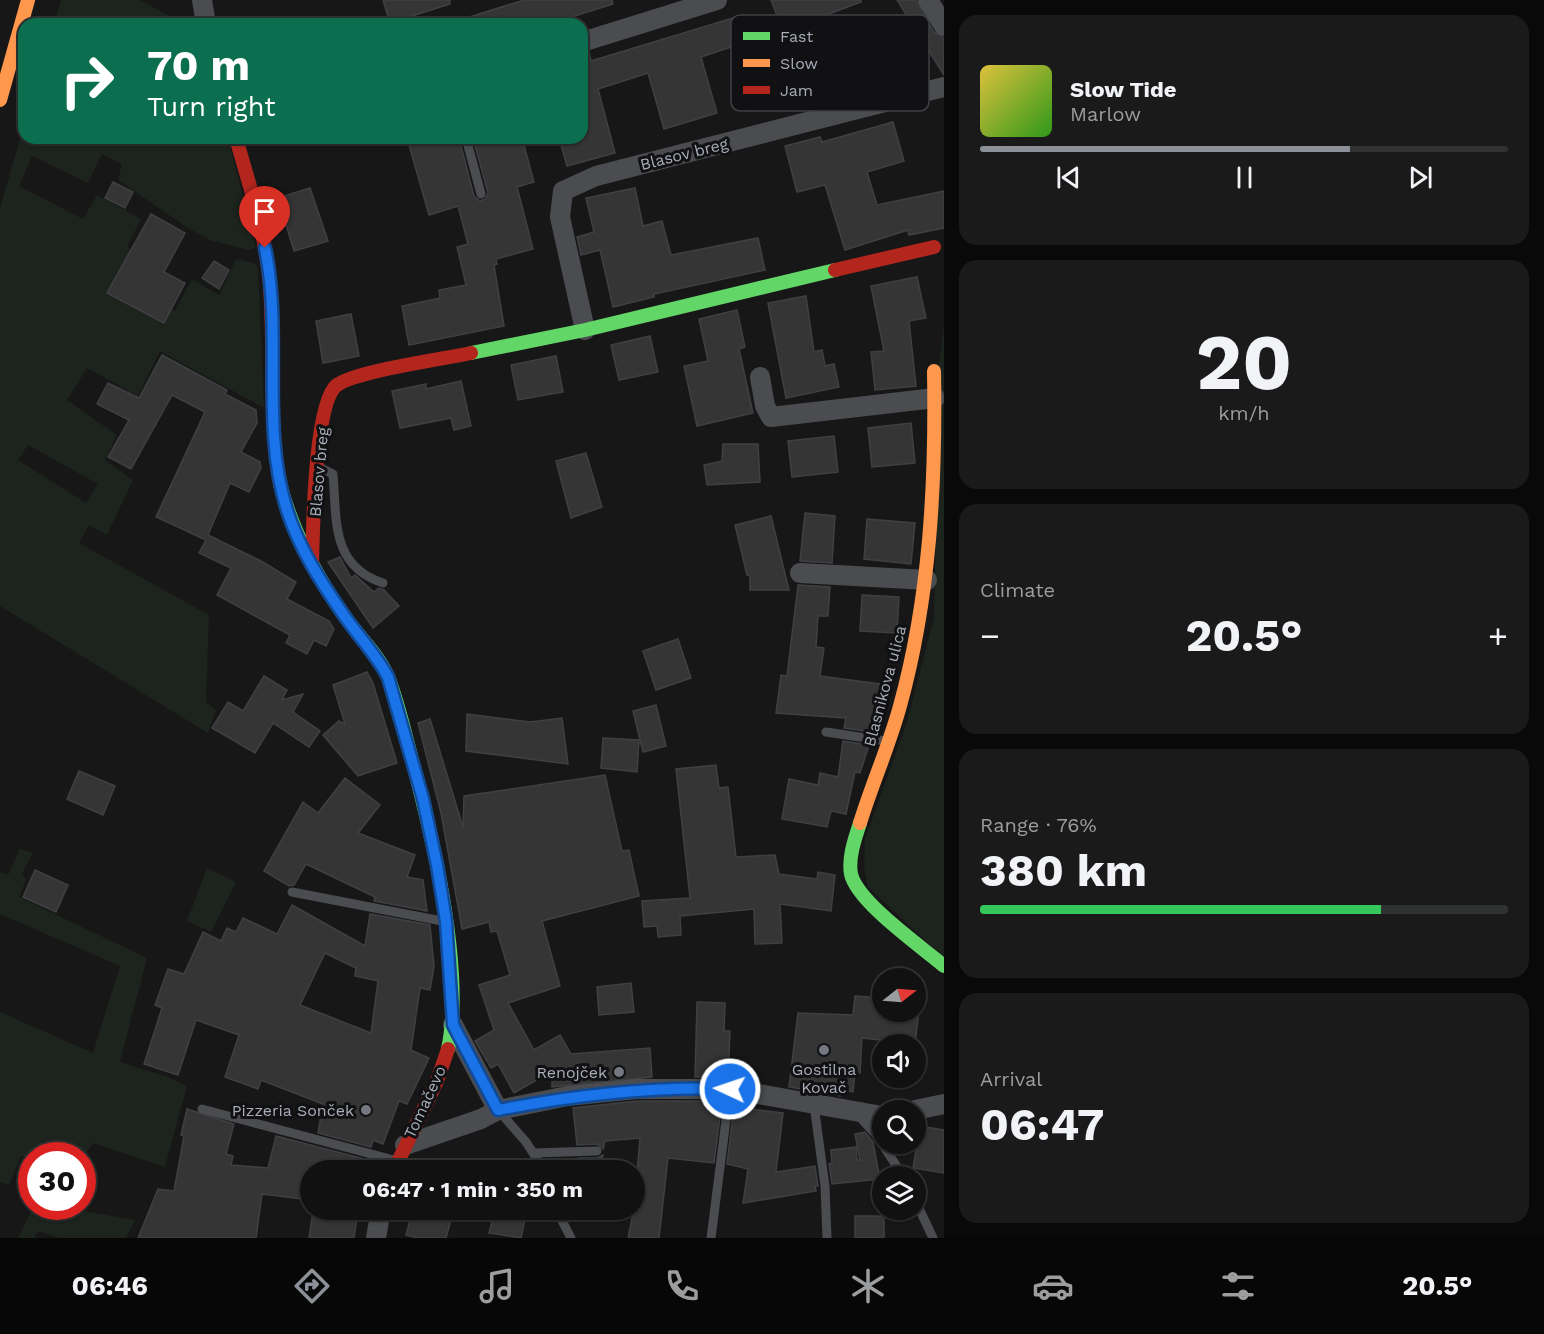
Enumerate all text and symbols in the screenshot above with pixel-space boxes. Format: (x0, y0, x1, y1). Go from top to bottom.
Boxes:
legend (731, 15, 929, 111)
text: Fast (780, 27, 813, 46)
text: 70 m (147, 41, 250, 90)
icon: right (48, 42, 126, 120)
text: Slow (780, 54, 818, 73)
text: Slow Tide (1070, 77, 1177, 102)
text: Jam (780, 81, 813, 100)
text: Turn right (147, 91, 276, 123)
text: Marlow (1070, 102, 1141, 126)
street label: Blasov breg (638, 134, 730, 174)
icon: previous (1052, 161, 1085, 194)
icon: pause (1228, 161, 1261, 194)
icon: next (1404, 161, 1437, 194)
pin (239, 186, 290, 248)
icon: arrive (248, 195, 281, 228)
text: 20 (1196, 316, 1292, 408)
text: km/h (1218, 401, 1270, 425)
street label: Blasov breg (306, 426, 332, 518)
text: Climate (980, 578, 1055, 602)
text: 20.5° (1186, 609, 1302, 662)
text: − (980, 616, 1000, 655)
text: + (1488, 616, 1508, 655)
street label: Blasnikova ulica (860, 623, 910, 749)
text: Range · 76% (980, 813, 1097, 837)
text: 380 km (980, 844, 1147, 897)
north arrow (872, 968, 926, 1022)
map controls (872, 968, 926, 1220)
button: sound (872, 1034, 926, 1088)
marker: Gostilna Kovač (817, 1043, 831, 1057)
position arrow (698, 1057, 762, 1121)
place label: Gostilna Kovač (792, 1060, 856, 1097)
street label: Tomačevo (400, 1063, 450, 1141)
place label: Renojček (536, 1063, 607, 1082)
marker: Renojček (612, 1065, 626, 1079)
text: Arrival (980, 1067, 1042, 1091)
text: 06:47 (980, 1098, 1104, 1151)
button: search (872, 1100, 926, 1154)
place label: Pizzeria Sonček (232, 1101, 354, 1120)
marker: Pizzeria Sonček (359, 1103, 373, 1117)
speed limit sign: 30 (18, 1142, 96, 1220)
button: layers (872, 1166, 926, 1220)
text: 06:47 · 1 min · 350 m (362, 1177, 583, 1202)
icon: directions (291, 1265, 333, 1307)
icon: music (476, 1265, 518, 1307)
icon: phone (661, 1265, 703, 1307)
icon: climate (847, 1265, 889, 1307)
icon: car (1032, 1265, 1074, 1307)
icon: filters (1217, 1265, 1259, 1307)
text: 06:46 (72, 1270, 148, 1302)
text: 20.5° (1402, 1270, 1472, 1302)

